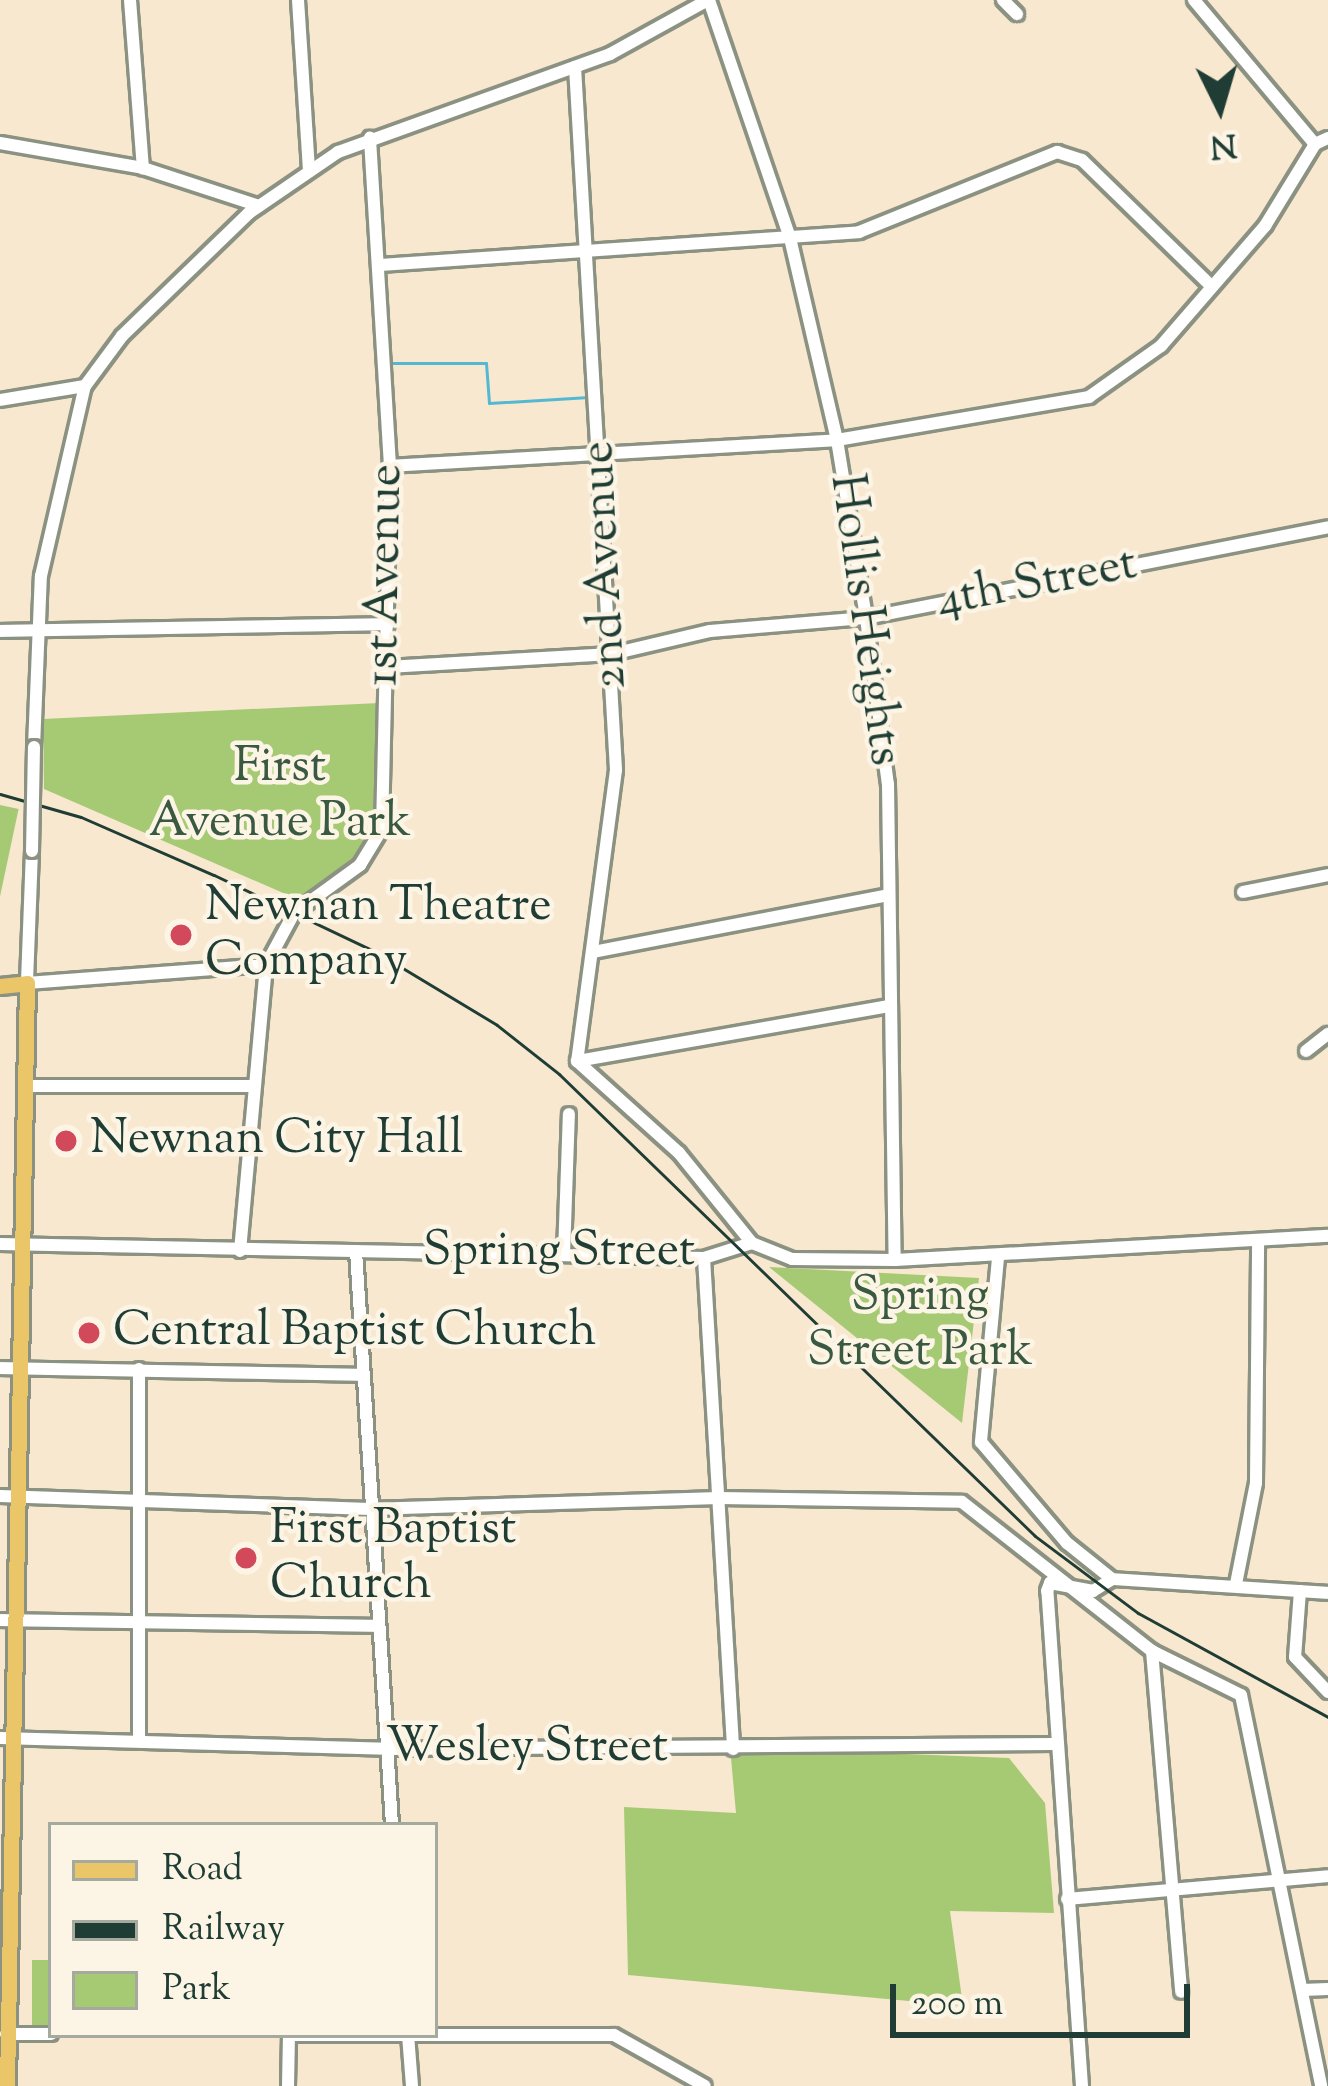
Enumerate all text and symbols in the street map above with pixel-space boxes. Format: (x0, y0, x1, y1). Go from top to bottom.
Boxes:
north arrow (1160, 48, 1280, 168)
text: N (1208, 119, 1238, 169)
street label: 2nd Avenue (571, 440, 641, 690)
street label: 1st Avenue (355, 463, 417, 687)
street label: Hollis Heights (815, 471, 913, 769)
street label: 4th Street (932, 536, 1142, 632)
park label: First Avenue Park (149, 739, 411, 852)
place label: Newnan Theatre Company (205, 878, 552, 991)
marker: Newnan Theatre Company (168, 922, 194, 948)
place label: Newnan City Hall (90, 1112, 463, 1170)
marker: Newnan City Hall (53, 1128, 79, 1154)
street label: Spring Street (423, 1224, 695, 1282)
park label: Spring Street Park (807, 1268, 1033, 1381)
place label: Central Baptist Church (113, 1304, 596, 1362)
marker: Central Baptist Church (76, 1320, 102, 1346)
place label: First Baptist Church (270, 1501, 516, 1614)
marker: First Baptist Church (233, 1545, 259, 1571)
street label: Wesley Street (386, 1720, 668, 1778)
legend (48, 1822, 438, 2038)
text: Road (162, 1844, 243, 1896)
text: Railway (162, 1904, 285, 1956)
scale bar (896, 1960, 1196, 2034)
text: Park (162, 1964, 231, 2016)
text: 200 m (911, 1979, 1003, 2031)

